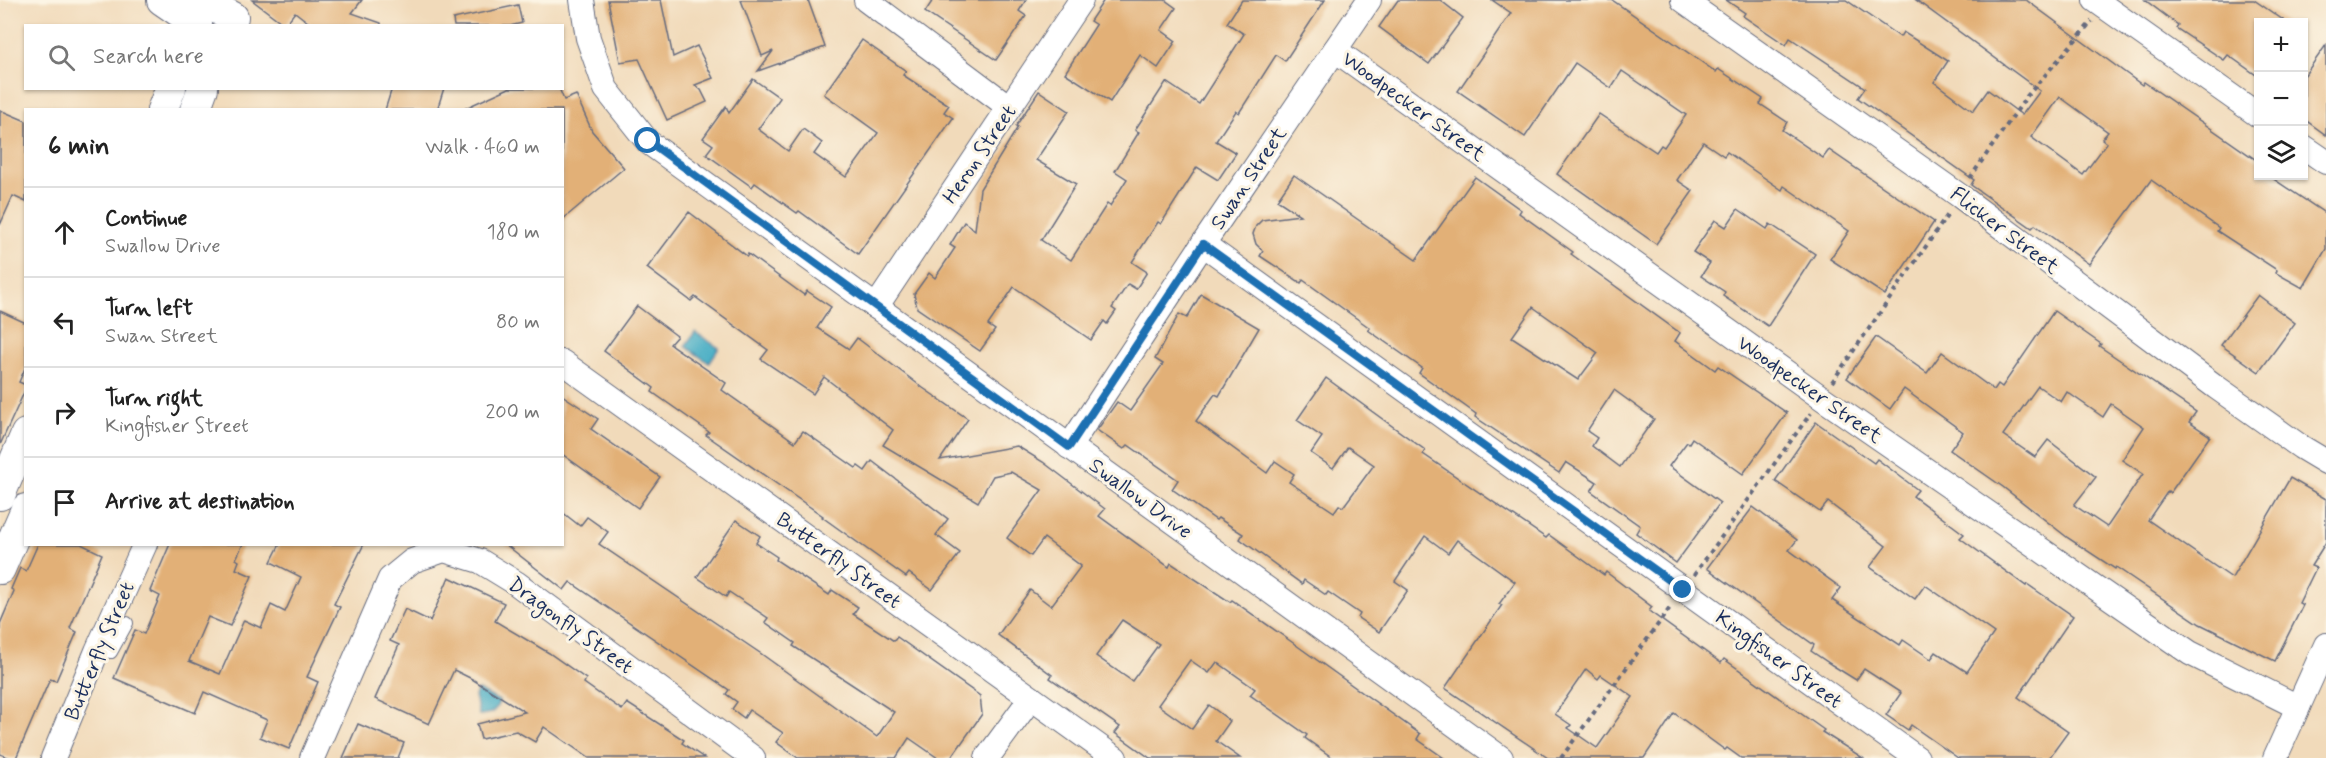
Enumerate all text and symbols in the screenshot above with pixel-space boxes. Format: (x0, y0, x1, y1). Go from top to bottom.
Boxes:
map controls (2254, 18, 2308, 180)
button: + (2254, 18, 2308, 72)
search box (24, 24, 564, 90)
icon: search (45, 41, 78, 74)
text: Search here (93, 43, 204, 71)
street label: Woodpecker Street (1336, 45, 1491, 169)
button: − (2254, 72, 2308, 126)
street label: Heron Street (936, 100, 1023, 209)
street label: Swan Street (1204, 121, 1294, 235)
button: layers (2254, 126, 2308, 180)
route start (634, 127, 660, 153)
text: 6 min (48, 130, 110, 164)
text: Walk · 460 m (425, 134, 540, 161)
street label: Flicker Street (1944, 181, 2065, 281)
text: Continue (105, 205, 187, 233)
icon: ahead (48, 216, 81, 249)
text: 180 m (487, 219, 540, 246)
text: Swallow Drive (105, 233, 221, 260)
text: Turn left (105, 295, 193, 323)
icon: left (48, 306, 81, 339)
text: 80 m (496, 309, 540, 336)
text: Swan Street (105, 323, 218, 350)
street label: Woodpecker Street (1731, 329, 1888, 451)
text: Turn right (105, 385, 203, 413)
icon: right (48, 396, 81, 429)
text: 200 m (485, 399, 540, 426)
text: Kingfisher Street (105, 413, 249, 440)
street label: Swallow Drive (1083, 452, 1198, 546)
icon: arrive (48, 486, 81, 519)
text: Arrive at destination (105, 488, 295, 516)
street label: Butterfly Street (770, 506, 907, 616)
street label: Dragonfly Street (502, 571, 639, 682)
route end (1669, 576, 1695, 602)
street label: Butterfly Street (58, 578, 142, 725)
street label: Kingfisher Street (1709, 604, 1848, 716)

